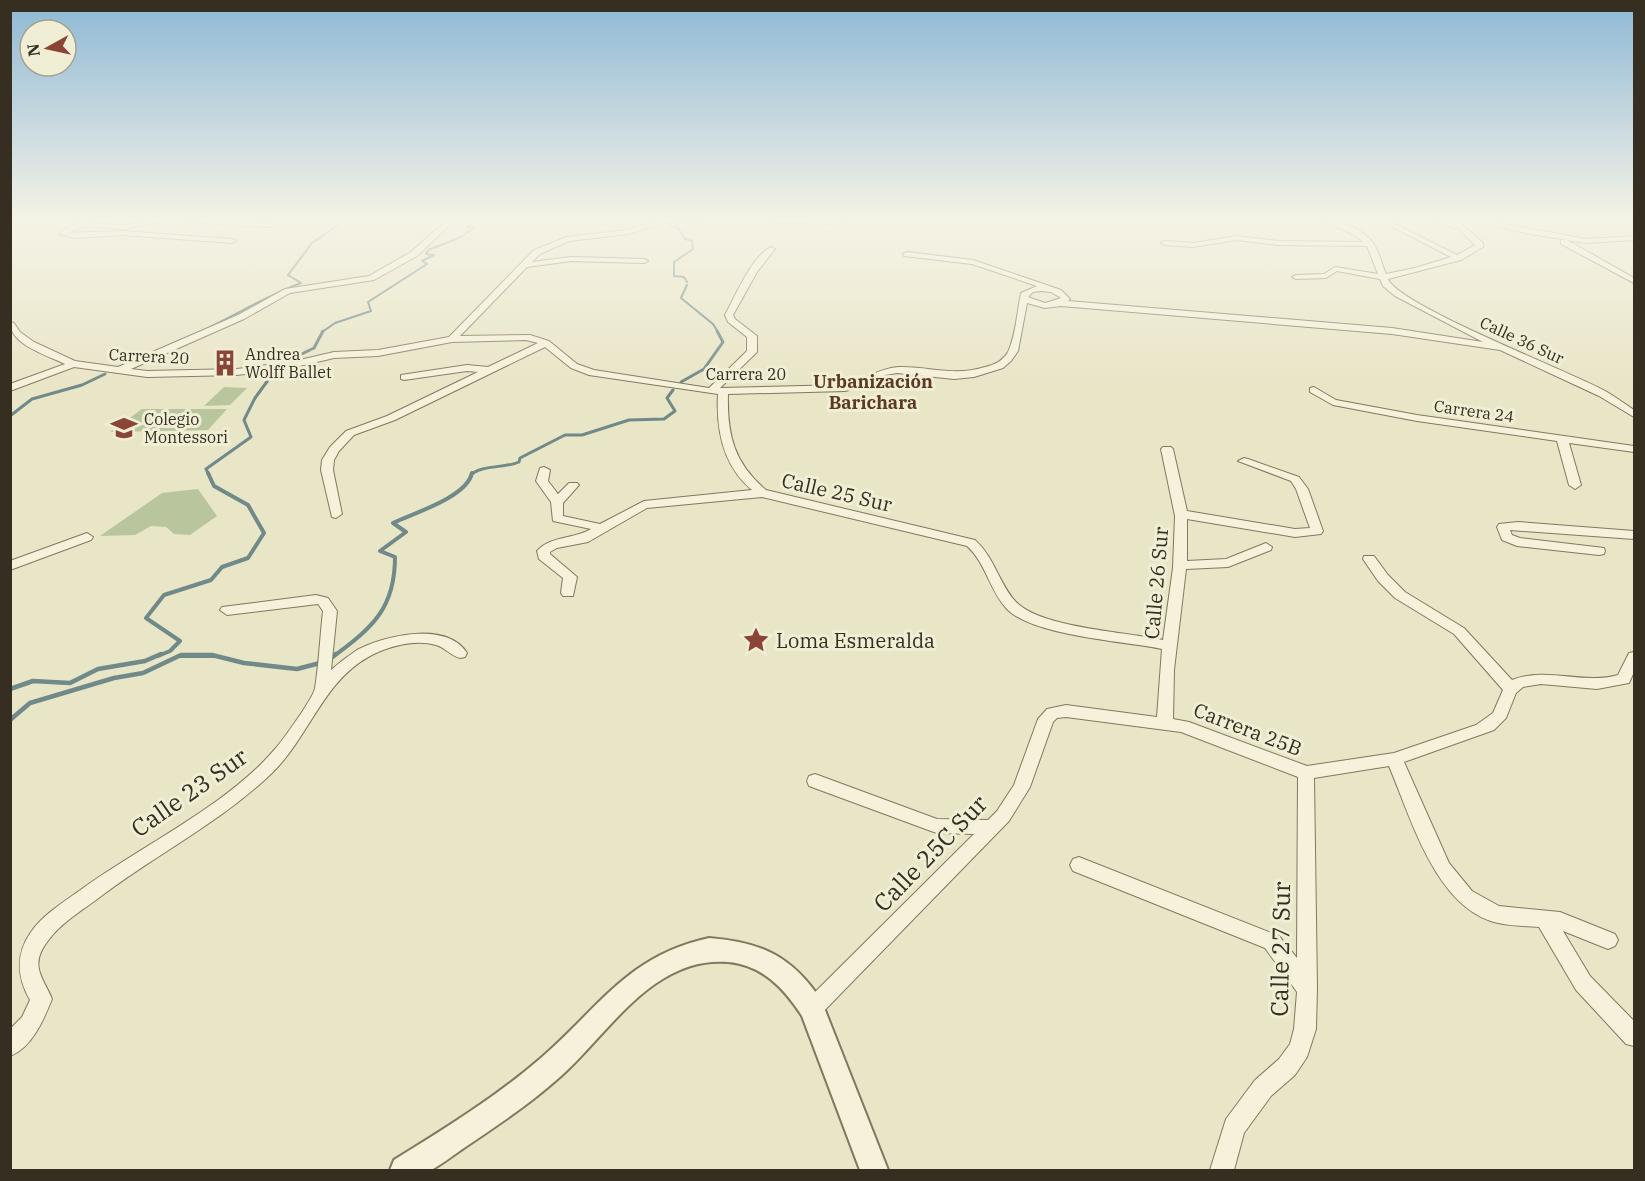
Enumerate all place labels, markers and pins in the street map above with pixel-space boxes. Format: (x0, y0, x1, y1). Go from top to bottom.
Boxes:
place label: Andrea Wolff Ballet (245, 344, 332, 382)
building icon: Andrea Wolff Ballet (210, 348, 240, 378)
place label: Colegio Montessori (144, 409, 228, 447)
school or university icon: Colegio Montessori (109, 413, 139, 443)
place icon: Loma Esmeralda (741, 625, 771, 655)
place label: Loma Esmeralda (776, 627, 935, 654)

